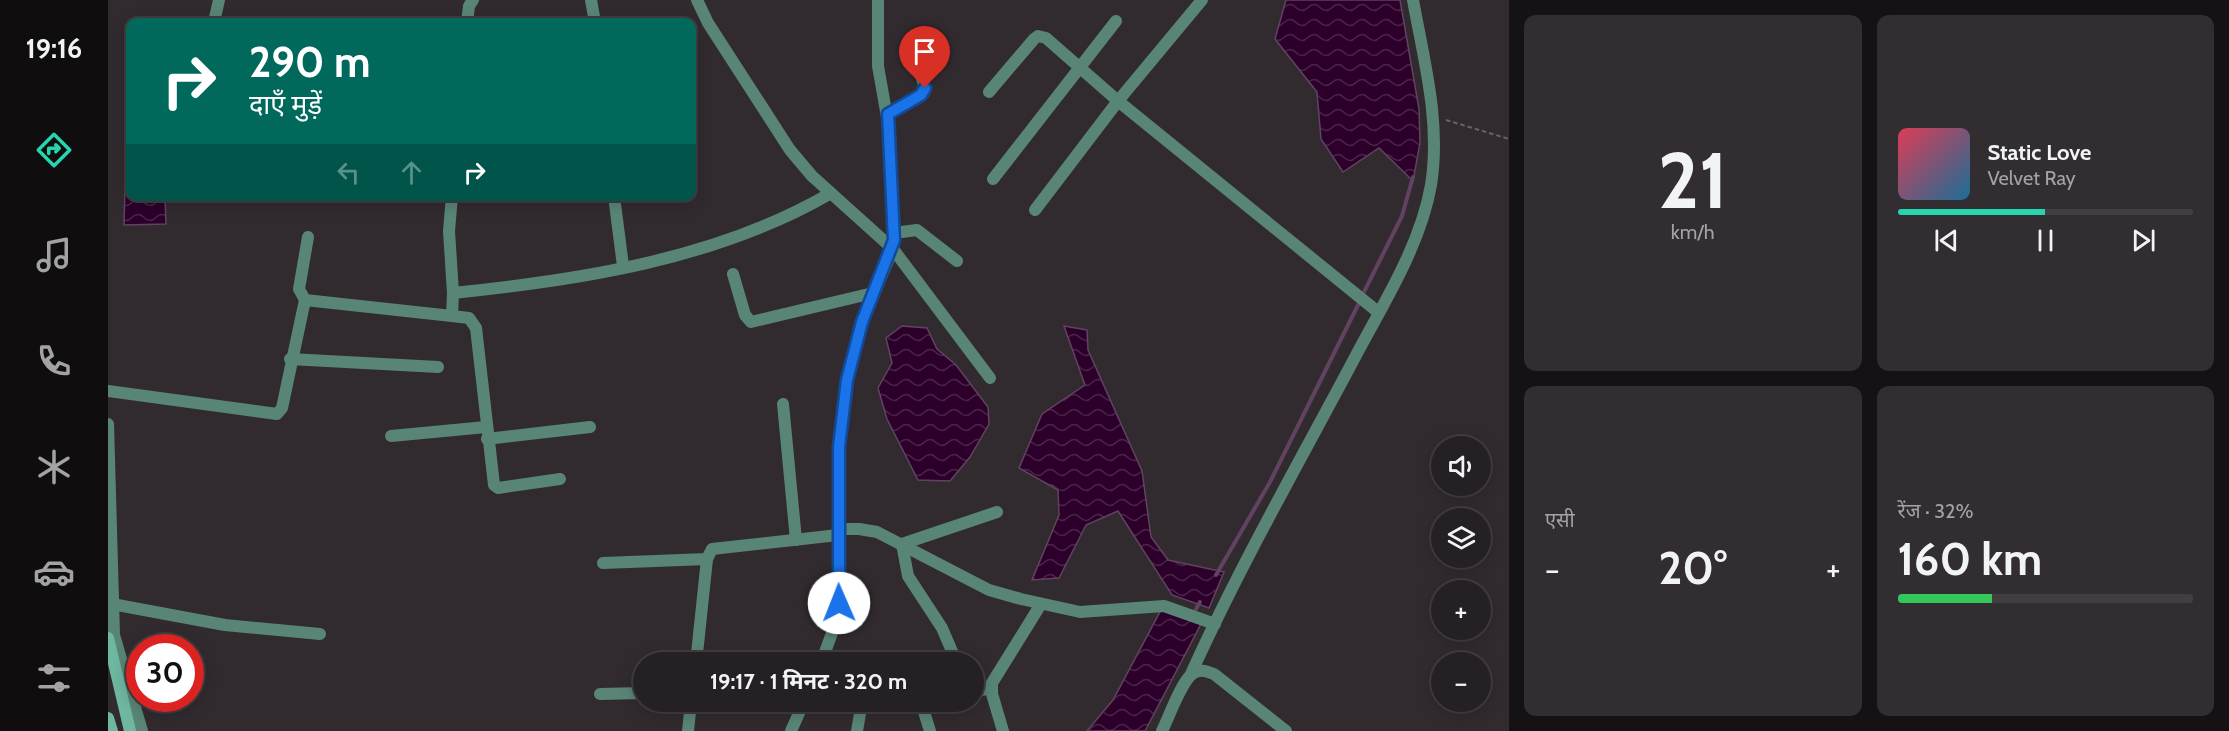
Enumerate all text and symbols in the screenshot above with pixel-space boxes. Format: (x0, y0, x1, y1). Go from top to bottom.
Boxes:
pin (899, 26, 950, 88)
text: 19:16 (26, 32, 82, 65)
icon: arrive (908, 35, 941, 68)
text: 290 m (249, 36, 370, 88)
icon: right (150, 42, 228, 120)
text: दाएँ मुड़ें (249, 88, 322, 121)
icon: directions (33, 129, 75, 171)
text: 21 (1658, 133, 1728, 228)
text: Static Love (1988, 139, 2091, 166)
icon: left (332, 156, 365, 189)
icon: ahead (395, 156, 428, 189)
icon: right (458, 156, 491, 189)
text: Velvet Ray (1988, 166, 2076, 190)
text: km/h (1671, 220, 1715, 244)
icon: previous (1930, 224, 1963, 257)
icon: pause (2029, 224, 2062, 257)
icon: next (2127, 224, 2160, 257)
icon: music (33, 234, 75, 276)
icon: phone (33, 340, 75, 382)
map controls (1431, 436, 1491, 712)
button: sound (1431, 436, 1491, 496)
icon: climate (33, 446, 75, 488)
text: रेंज · 32% (1898, 499, 1974, 523)
button: layers (1431, 508, 1491, 568)
text: एसी (1545, 508, 1575, 532)
text: 160 km (1898, 532, 2042, 586)
text: 20° (1658, 541, 1727, 595)
text: − (1545, 549, 1560, 589)
text: + (1826, 549, 1841, 589)
icon: car (33, 551, 75, 593)
position arrow (807, 571, 871, 635)
button: + (1431, 580, 1491, 640)
speed limit sign: 30 (126, 634, 204, 712)
button: − (1431, 652, 1491, 712)
icon: filters (33, 657, 75, 699)
text: 19:17 · 1 मिनट · 320 m (710, 668, 907, 695)

